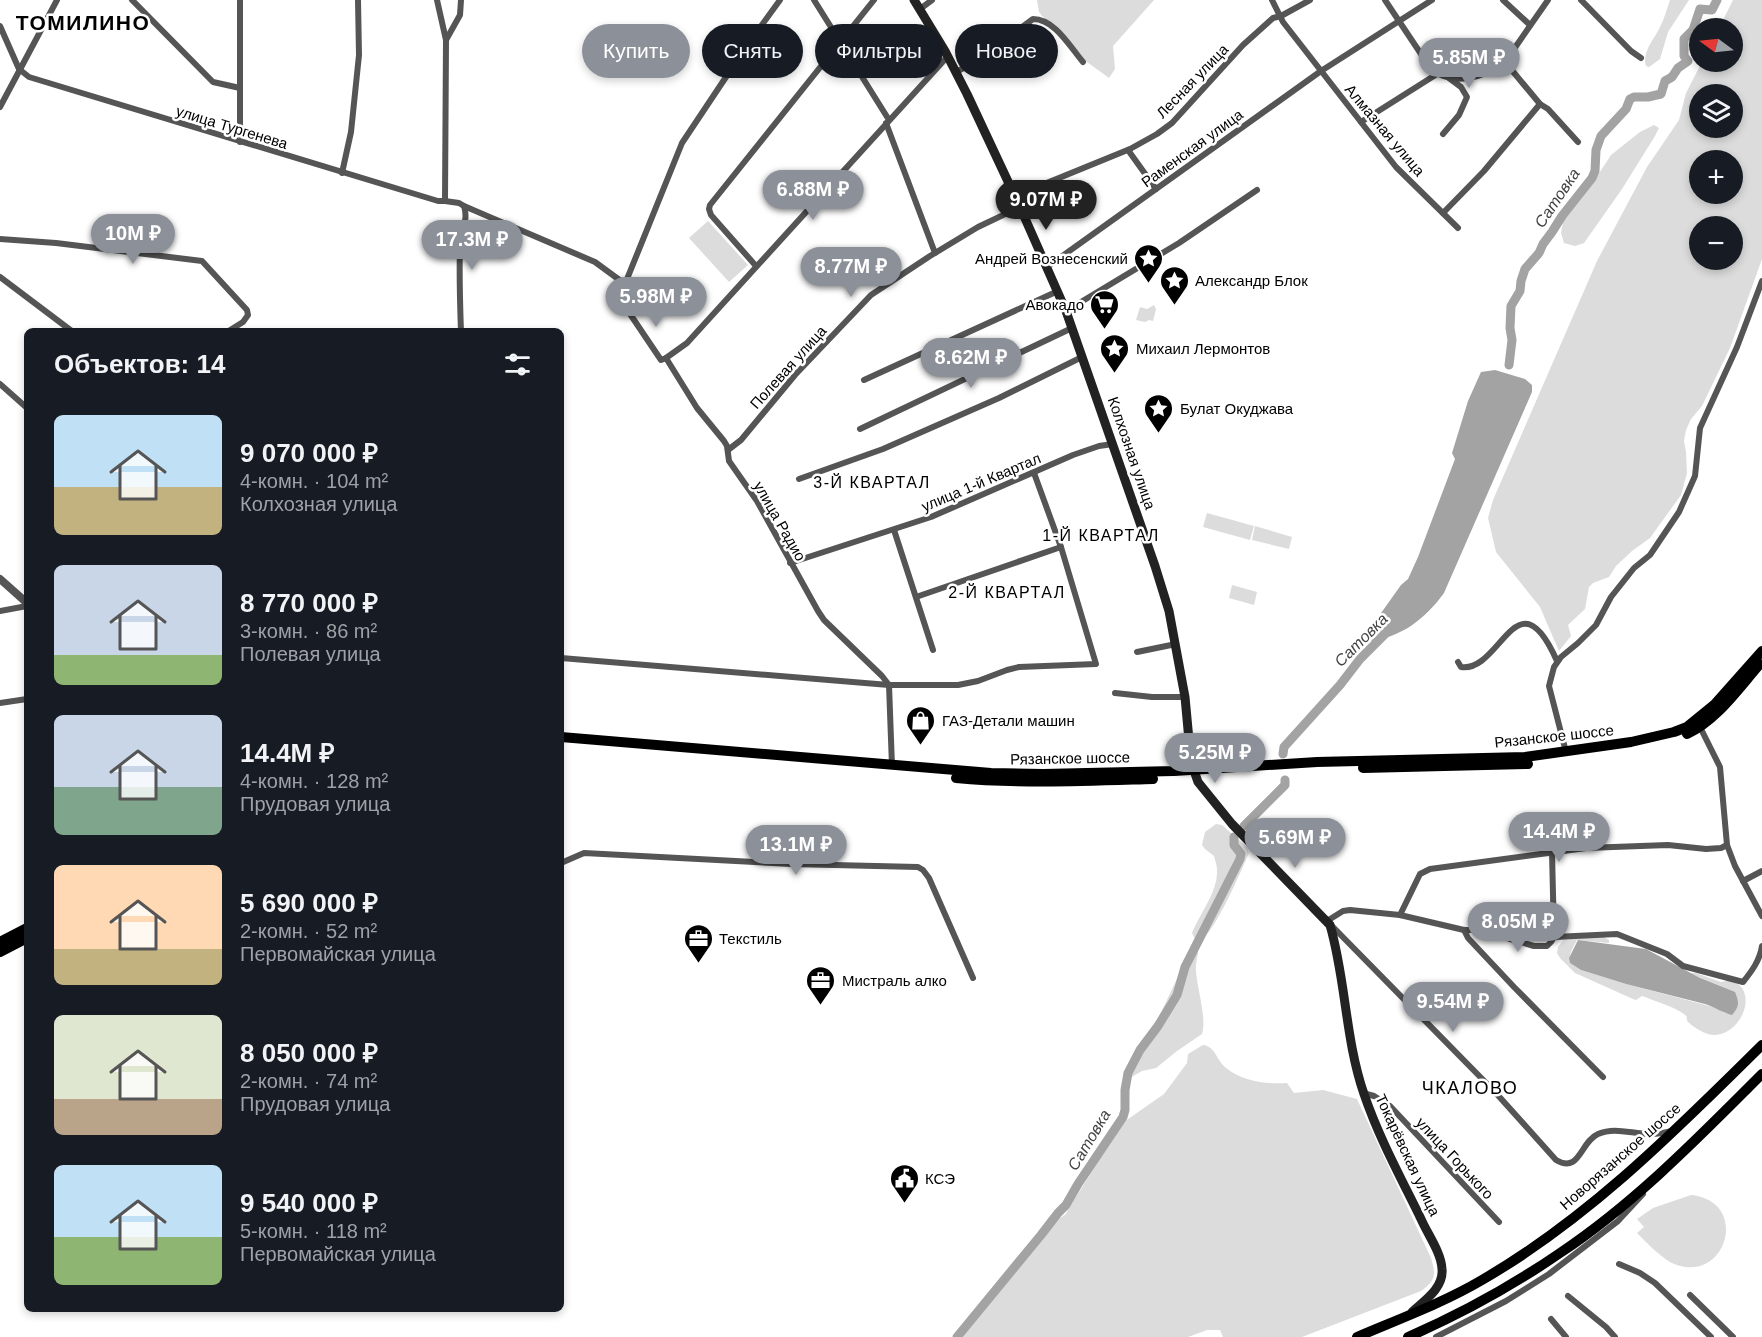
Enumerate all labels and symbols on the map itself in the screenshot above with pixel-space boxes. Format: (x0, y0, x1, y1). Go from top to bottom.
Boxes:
district label: ТОМИЛИНО (16, 11, 150, 34)
north arrow (1689, 18, 1743, 72)
pin: 5.85M ₽ (1414, 38, 1524, 89)
street label: Лесная улица (1153, 40, 1232, 121)
street label: Алмазная улица (1342, 81, 1429, 180)
street label: улица Тургенева (174, 102, 290, 152)
street label: Раменская улица (1138, 105, 1246, 190)
water label: Сатовка (1531, 165, 1583, 231)
pin: 6.88M ₽ (758, 170, 868, 221)
pin: 9.07M ₽ (991, 180, 1101, 231)
pin: 10M ₽ (91, 214, 175, 265)
pin: 17.3M ₽ (417, 220, 527, 271)
place icon: Андрей Вознесенский (1133, 242, 1165, 284)
pin: 8.77M ₽ (796, 247, 906, 298)
place label: Андрей Вознесенский (975, 250, 1128, 267)
place icon: Александр Блок (1158, 264, 1190, 306)
place label: Александр Блок (1195, 272, 1308, 289)
pin: 5.98M ₽ (601, 277, 711, 328)
supermarket icon: Авокадо (1089, 288, 1121, 330)
place label: Авокадо (1026, 296, 1084, 313)
street label: Полевая улица (746, 322, 830, 412)
place icon: Михаил Лермонтов (1099, 332, 1131, 374)
pin: 8.62M ₽ (916, 338, 1026, 389)
place label: Михаил Лермонтов (1136, 340, 1270, 357)
place icon: Булат Окуджава (1143, 392, 1175, 434)
street label: Колхозная улица (1105, 394, 1159, 512)
place label: Булат Окуджава (1180, 400, 1294, 417)
street label: улица 1-й Квартал (919, 449, 1043, 515)
district label: 3-Й КВАРТАЛ (813, 473, 931, 491)
street label: улица Радио (750, 478, 810, 564)
district label: 1-Й КВАРТАЛ (1042, 526, 1160, 544)
district label: 2-Й КВАРТАЛ (948, 583, 1066, 601)
water label: Сатовка (1331, 610, 1391, 670)
shop icon: ГАЗ-Детали машин (905, 704, 937, 746)
place label: ГАЗ-Детали машин (942, 712, 1075, 729)
street label: Рязанское шоссе (1493, 721, 1615, 751)
pin: 5.25M ₽ (1160, 733, 1270, 784)
street label: Рязанское шоссе (1010, 748, 1130, 768)
pin: 14.4M ₽ (1504, 812, 1614, 863)
pin: 5.69M ₽ (1240, 818, 1350, 869)
pin: 13.1M ₽ (741, 825, 851, 876)
pin: 8.05M ₽ (1463, 902, 1573, 953)
office icon: Текстиль (682, 922, 714, 964)
place label: Текстиль (719, 930, 782, 947)
office icon: Мистраль алко (805, 964, 837, 1006)
place label: Мистраль алко (842, 972, 947, 989)
pin: 9.54M ₽ (1398, 982, 1508, 1033)
district label: ЧКАЛОВО (1422, 1078, 1518, 1098)
street label: Токарёвская улица (1372, 1091, 1444, 1219)
street label: Новорязанское шоссе (1556, 1099, 1684, 1213)
water label: Сатовка (1064, 1107, 1114, 1173)
street label: улица Горького (1413, 1114, 1497, 1202)
public building icon: КСЭ (888, 1162, 920, 1204)
place label: КСЭ (925, 1170, 955, 1187)

